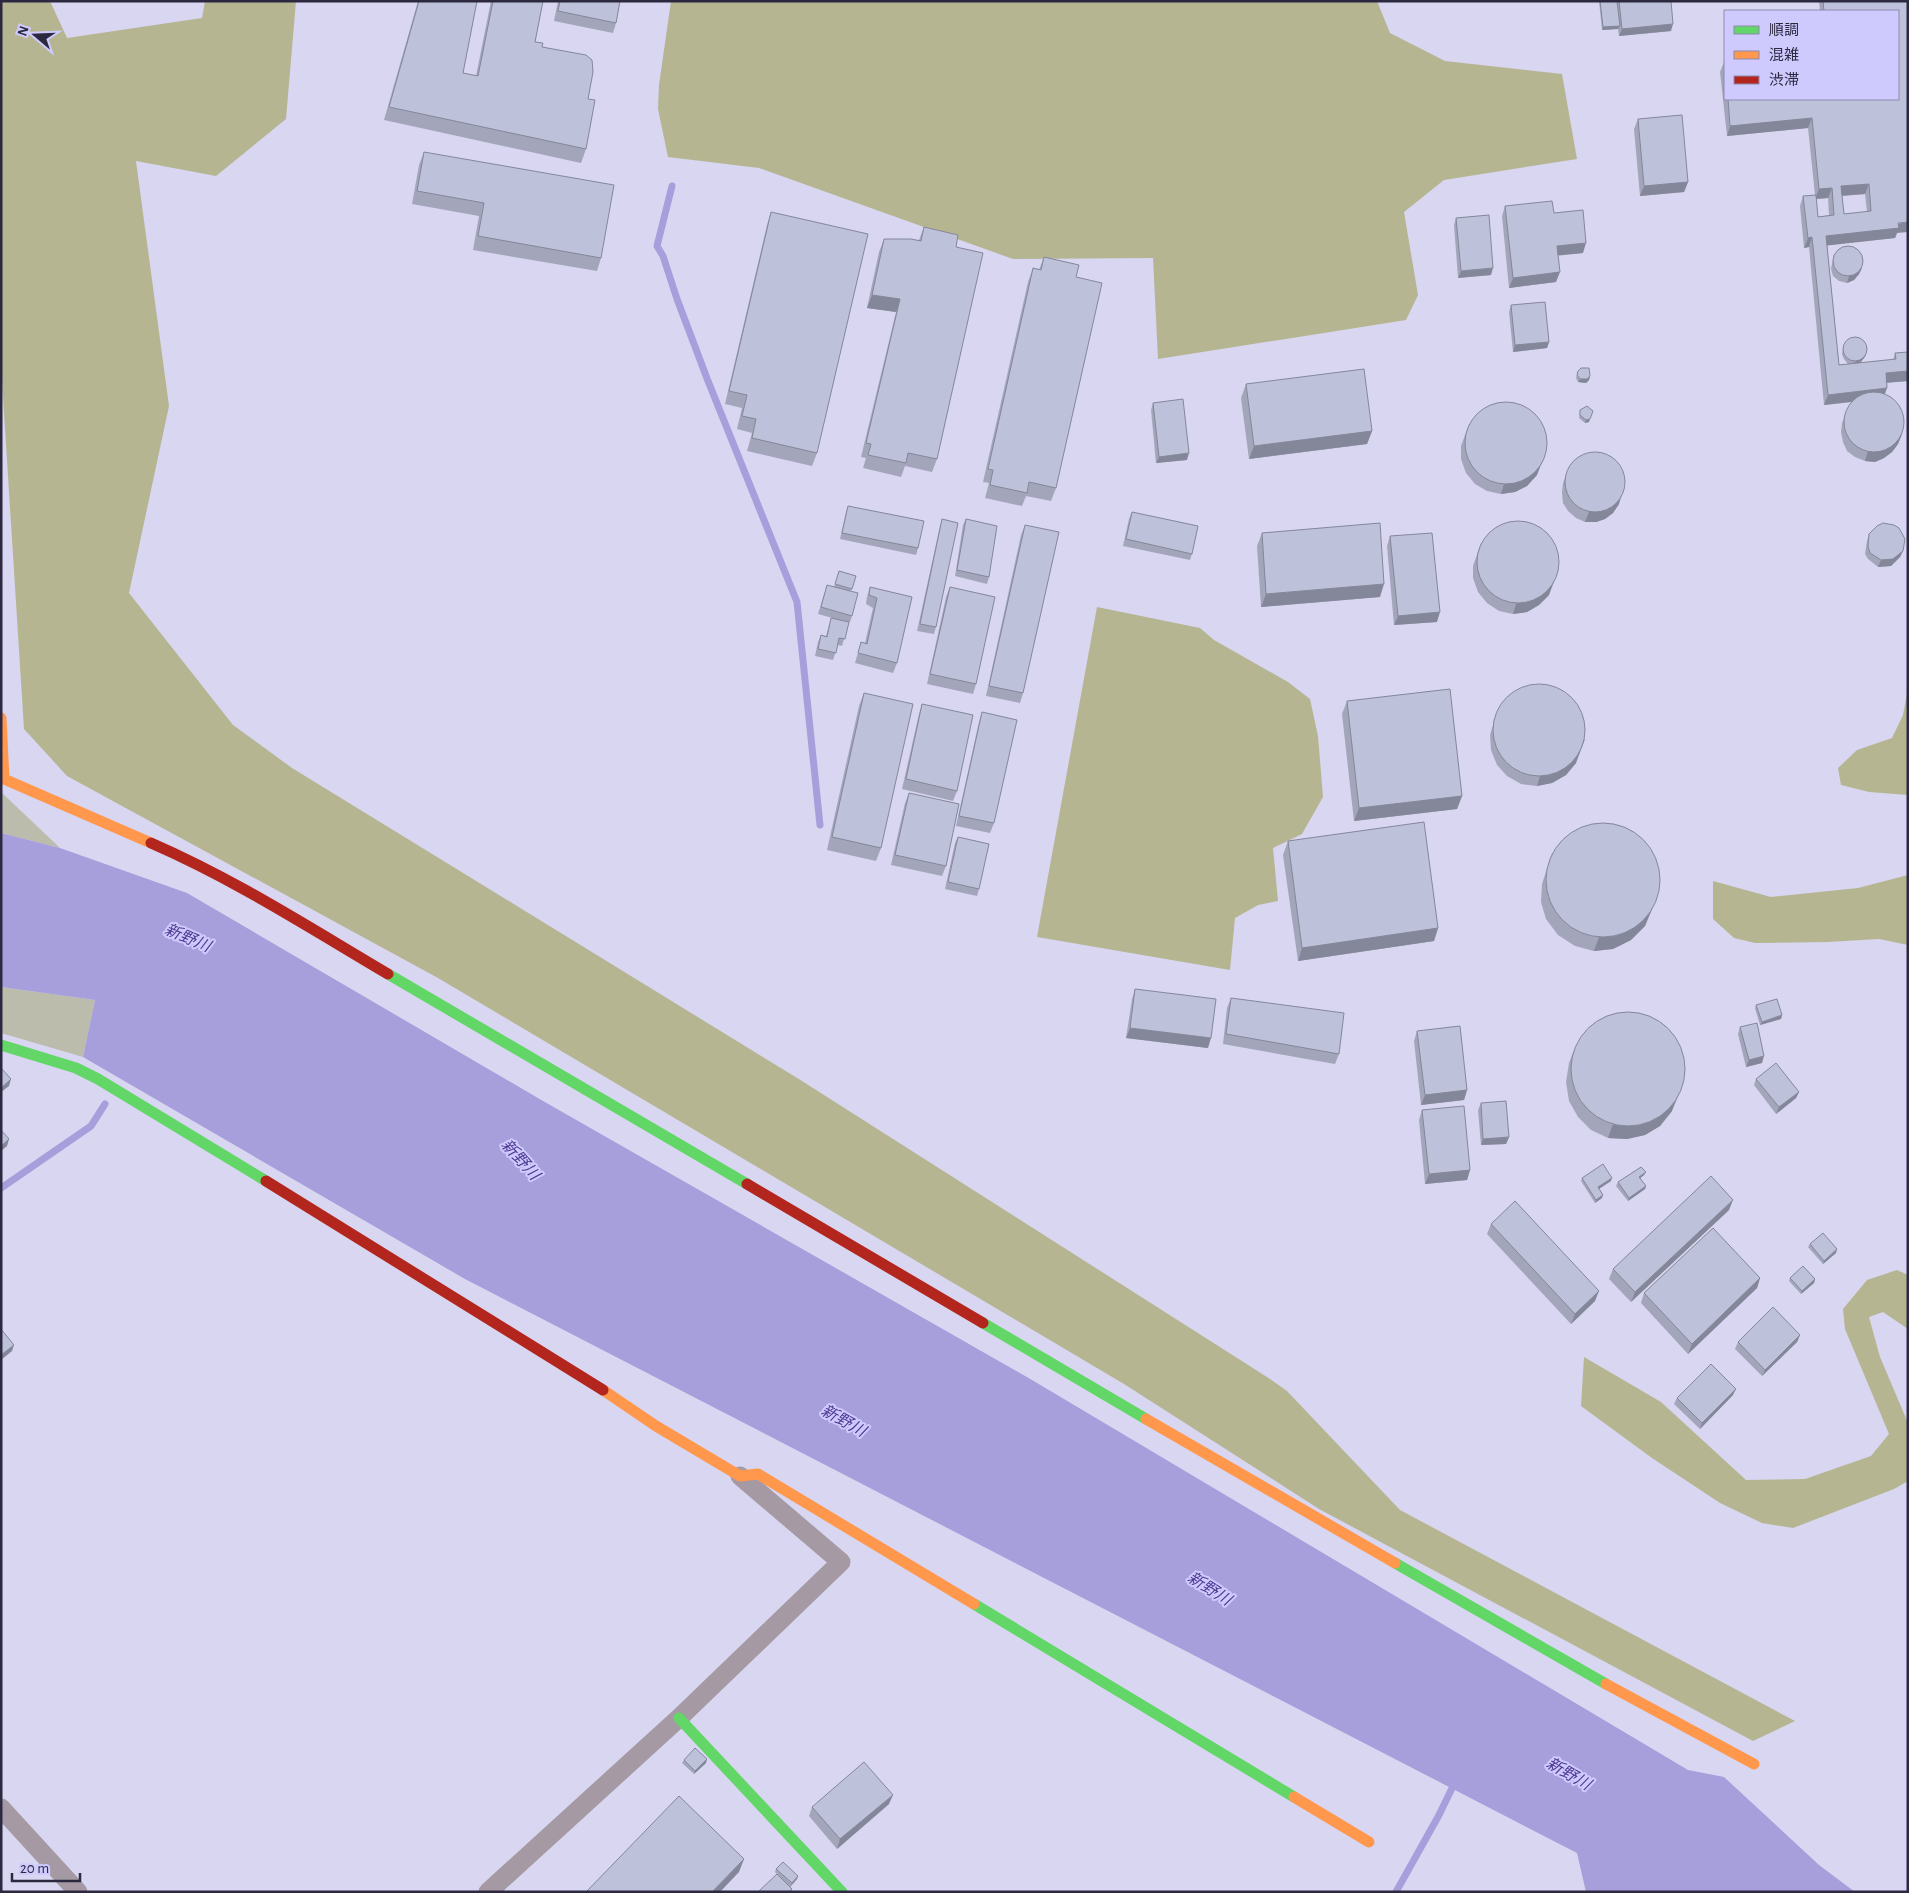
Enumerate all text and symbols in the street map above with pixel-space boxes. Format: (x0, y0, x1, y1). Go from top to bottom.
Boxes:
north arrow (10, 10, 60, 60)
legend (1724, 10, 1899, 100)
text: 順調 (1769, 23, 1799, 38)
text: N (15, 24, 32, 38)
text: 混雑 (1769, 47, 1799, 63)
text: 渋滞 (1769, 72, 1799, 88)
water label: 新野川 (162, 920, 215, 955)
water label: 新野川 (498, 1136, 544, 1184)
water label: 新野川 (819, 1401, 871, 1440)
water label: 新野川 (1185, 1568, 1236, 1609)
water label: 新野川 (1544, 1754, 1596, 1794)
scale bar (12, 1850, 80, 1882)
text: 20 m (20, 1861, 49, 1876)

